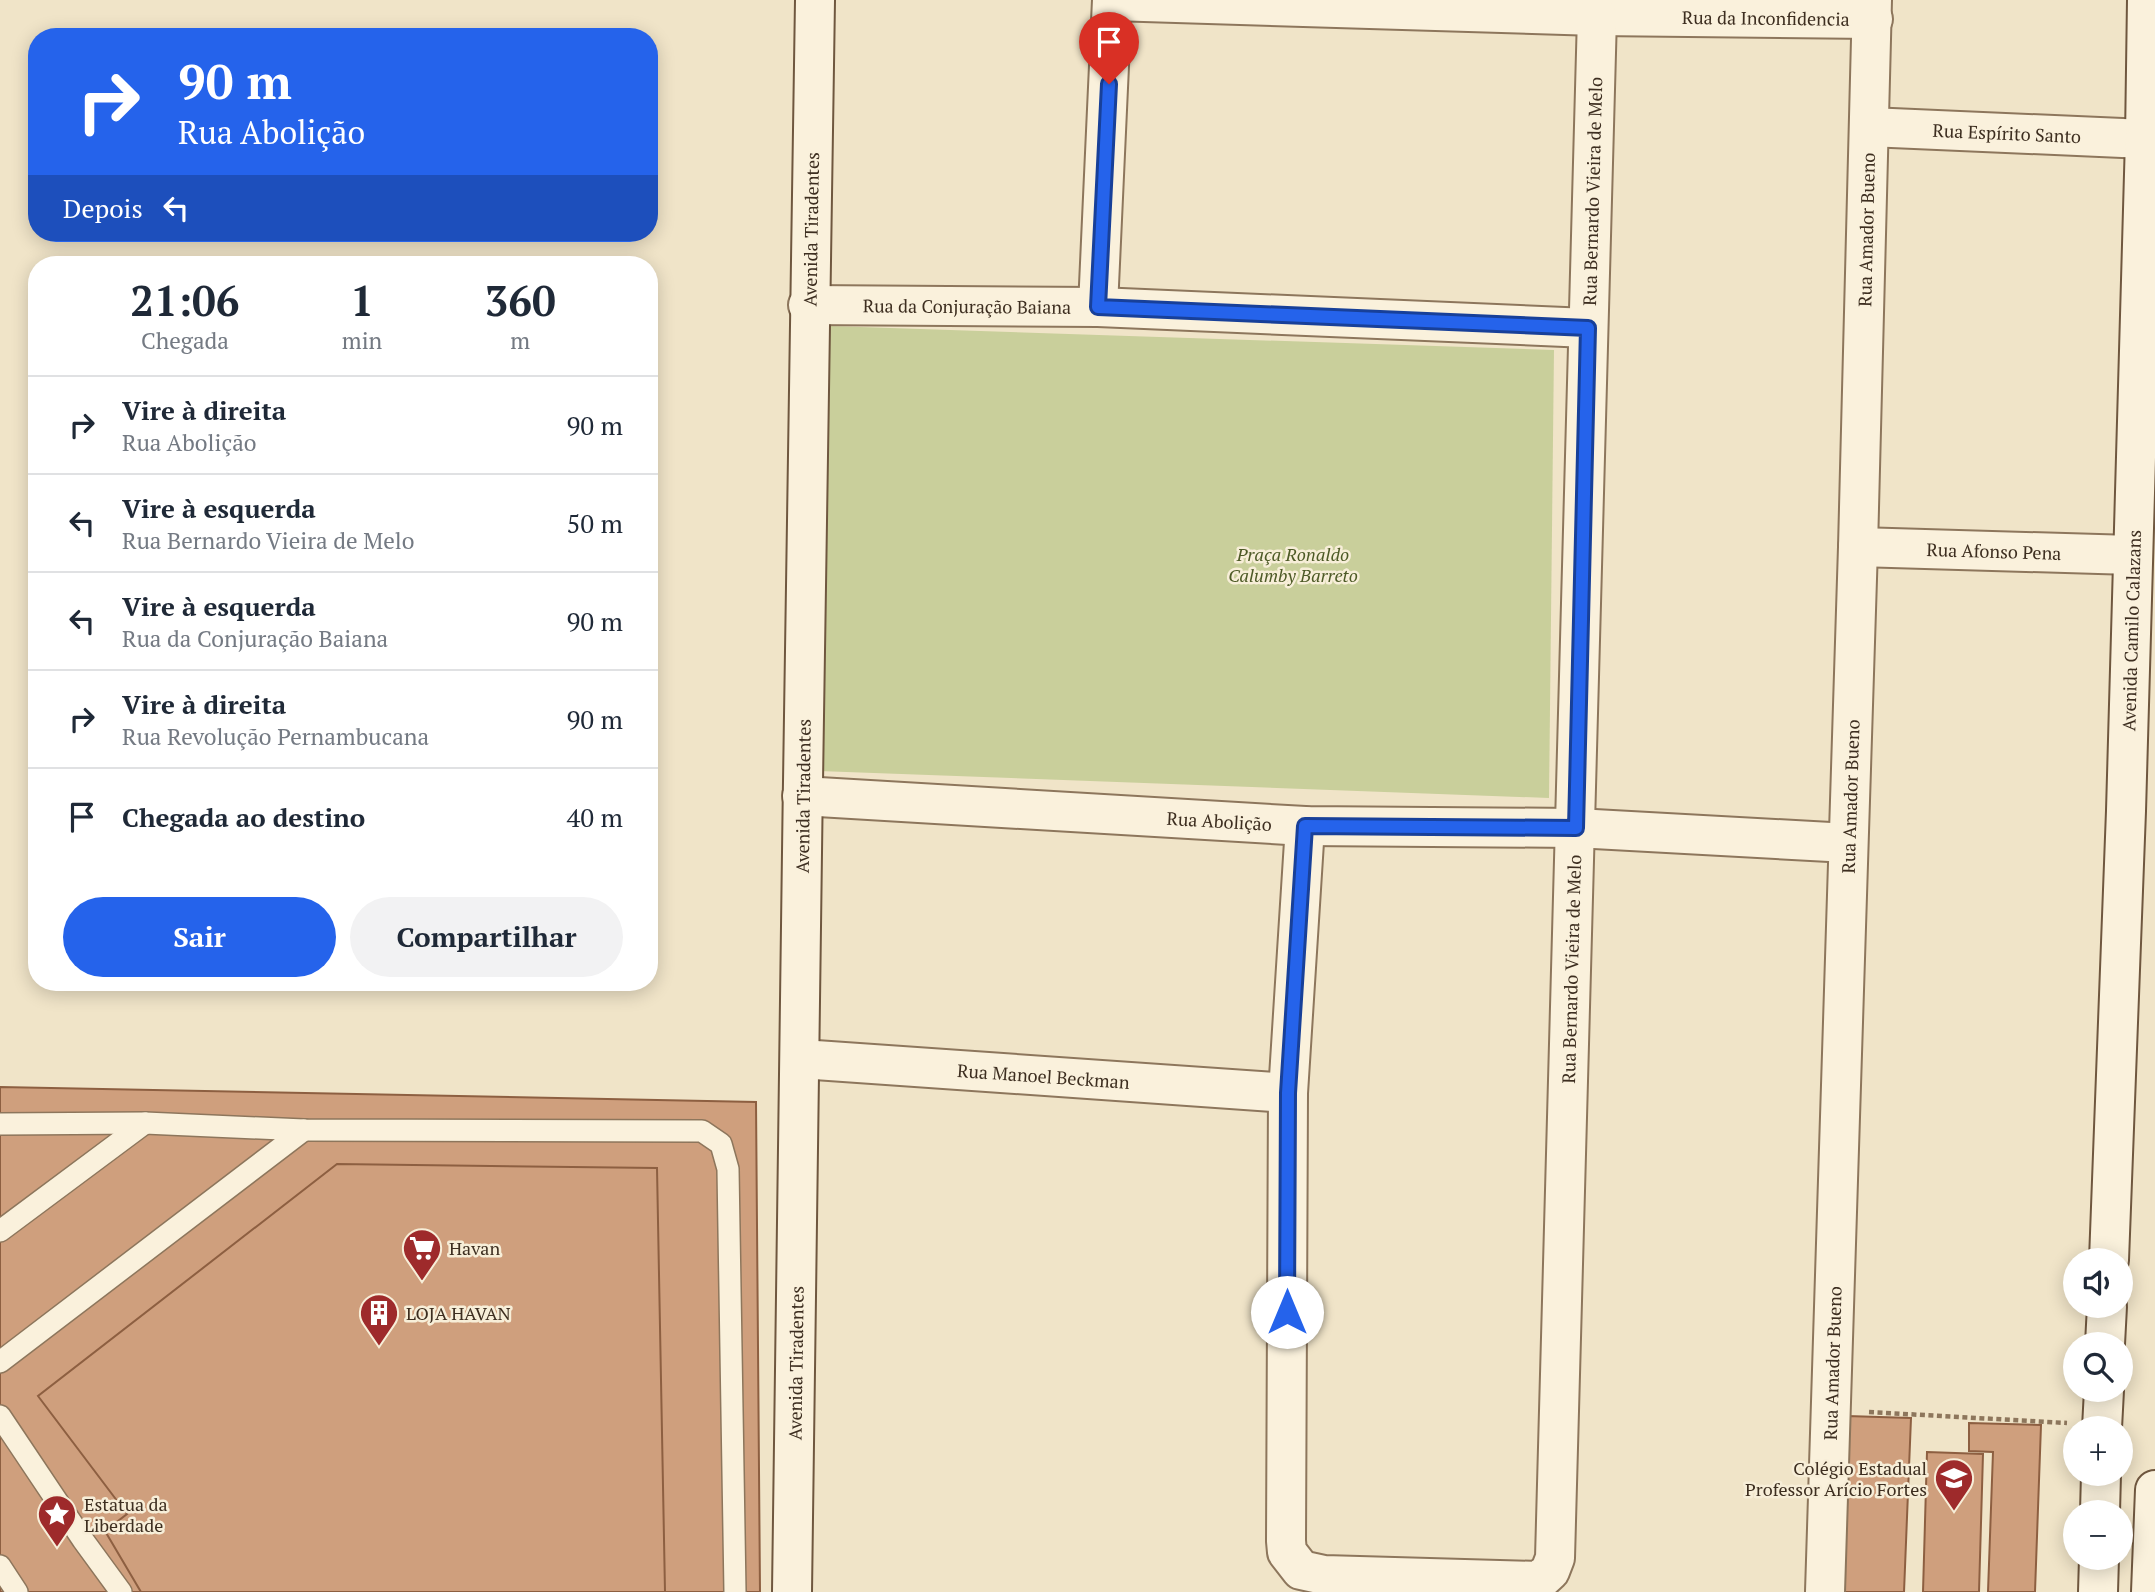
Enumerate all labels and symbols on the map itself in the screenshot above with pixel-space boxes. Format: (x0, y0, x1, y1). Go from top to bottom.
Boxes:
street label: Rua da Inconfidencia (1682, 5, 1850, 31)
pin (1079, 12.0, 1139, 84)
street label: Rua Bernardo Vieira de Melo (1577, 77, 1607, 306)
street label: Rua Espírito Santo (1932, 118, 2082, 148)
street label: Avenida Tiradentes (797, 152, 824, 307)
street label: Rua Amador Bueno (1852, 152, 1880, 307)
street label: Rua da Conjuração Baiana (863, 293, 1071, 319)
street label: Avenida Camilo Calazans (2116, 529, 2146, 731)
street label: Rua Afonso Pena (1926, 537, 2062, 565)
park label: Praça Ronaldo Calumby Barreto (1228, 542, 1358, 587)
street label: Avenida Tiradentes (790, 719, 816, 873)
street label: Rua Amador Bueno (1836, 719, 1865, 874)
street label: Rua Abolição (1166, 806, 1273, 836)
street label: Rua Bernardo Vieira de Melo (1556, 854, 1586, 1084)
street label: Rua Manoel Beckman (956, 1058, 1131, 1094)
supermarket icon: Havan (401, 1227, 443, 1282)
place label: Havan (449, 1236, 500, 1260)
position arrow (1250, 1275, 1324, 1349)
street label: Avenida Tiradentes (782, 1286, 809, 1440)
street label: Rua Amador Bueno (1818, 1286, 1847, 1441)
building icon: LOJA HAVAN (358, 1292, 400, 1347)
place label: LOJA HAVAN (406, 1301, 511, 1325)
place label: Colégio Estadual Professor Arício Fortes (1745, 1456, 1927, 1501)
school or university icon: Colégio Estadual Professor Arício Fortes (1933, 1457, 1975, 1512)
place label: Estatua da Liberdade (84, 1492, 168, 1537)
place icon: Estatua da Liberdade (36, 1493, 78, 1548)

